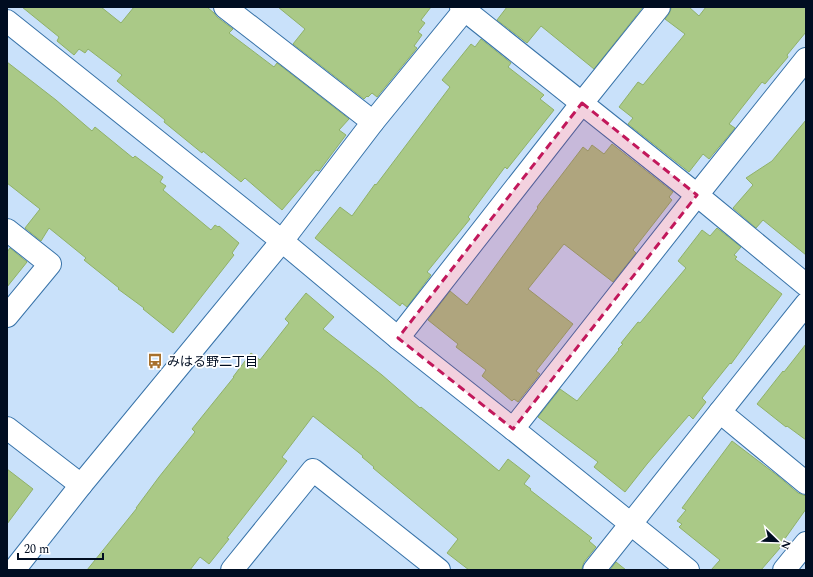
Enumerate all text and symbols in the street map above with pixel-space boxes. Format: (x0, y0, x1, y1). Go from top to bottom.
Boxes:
bus stop icon: みはる野二丁目 (146, 352, 164, 370)
place label: みはる野二丁目 (167, 352, 258, 372)
north arrow (757, 521, 797, 561)
scale bar (18, 535, 103, 561)
text: N (776, 537, 795, 552)
text: 20 m (24, 540, 49, 559)

